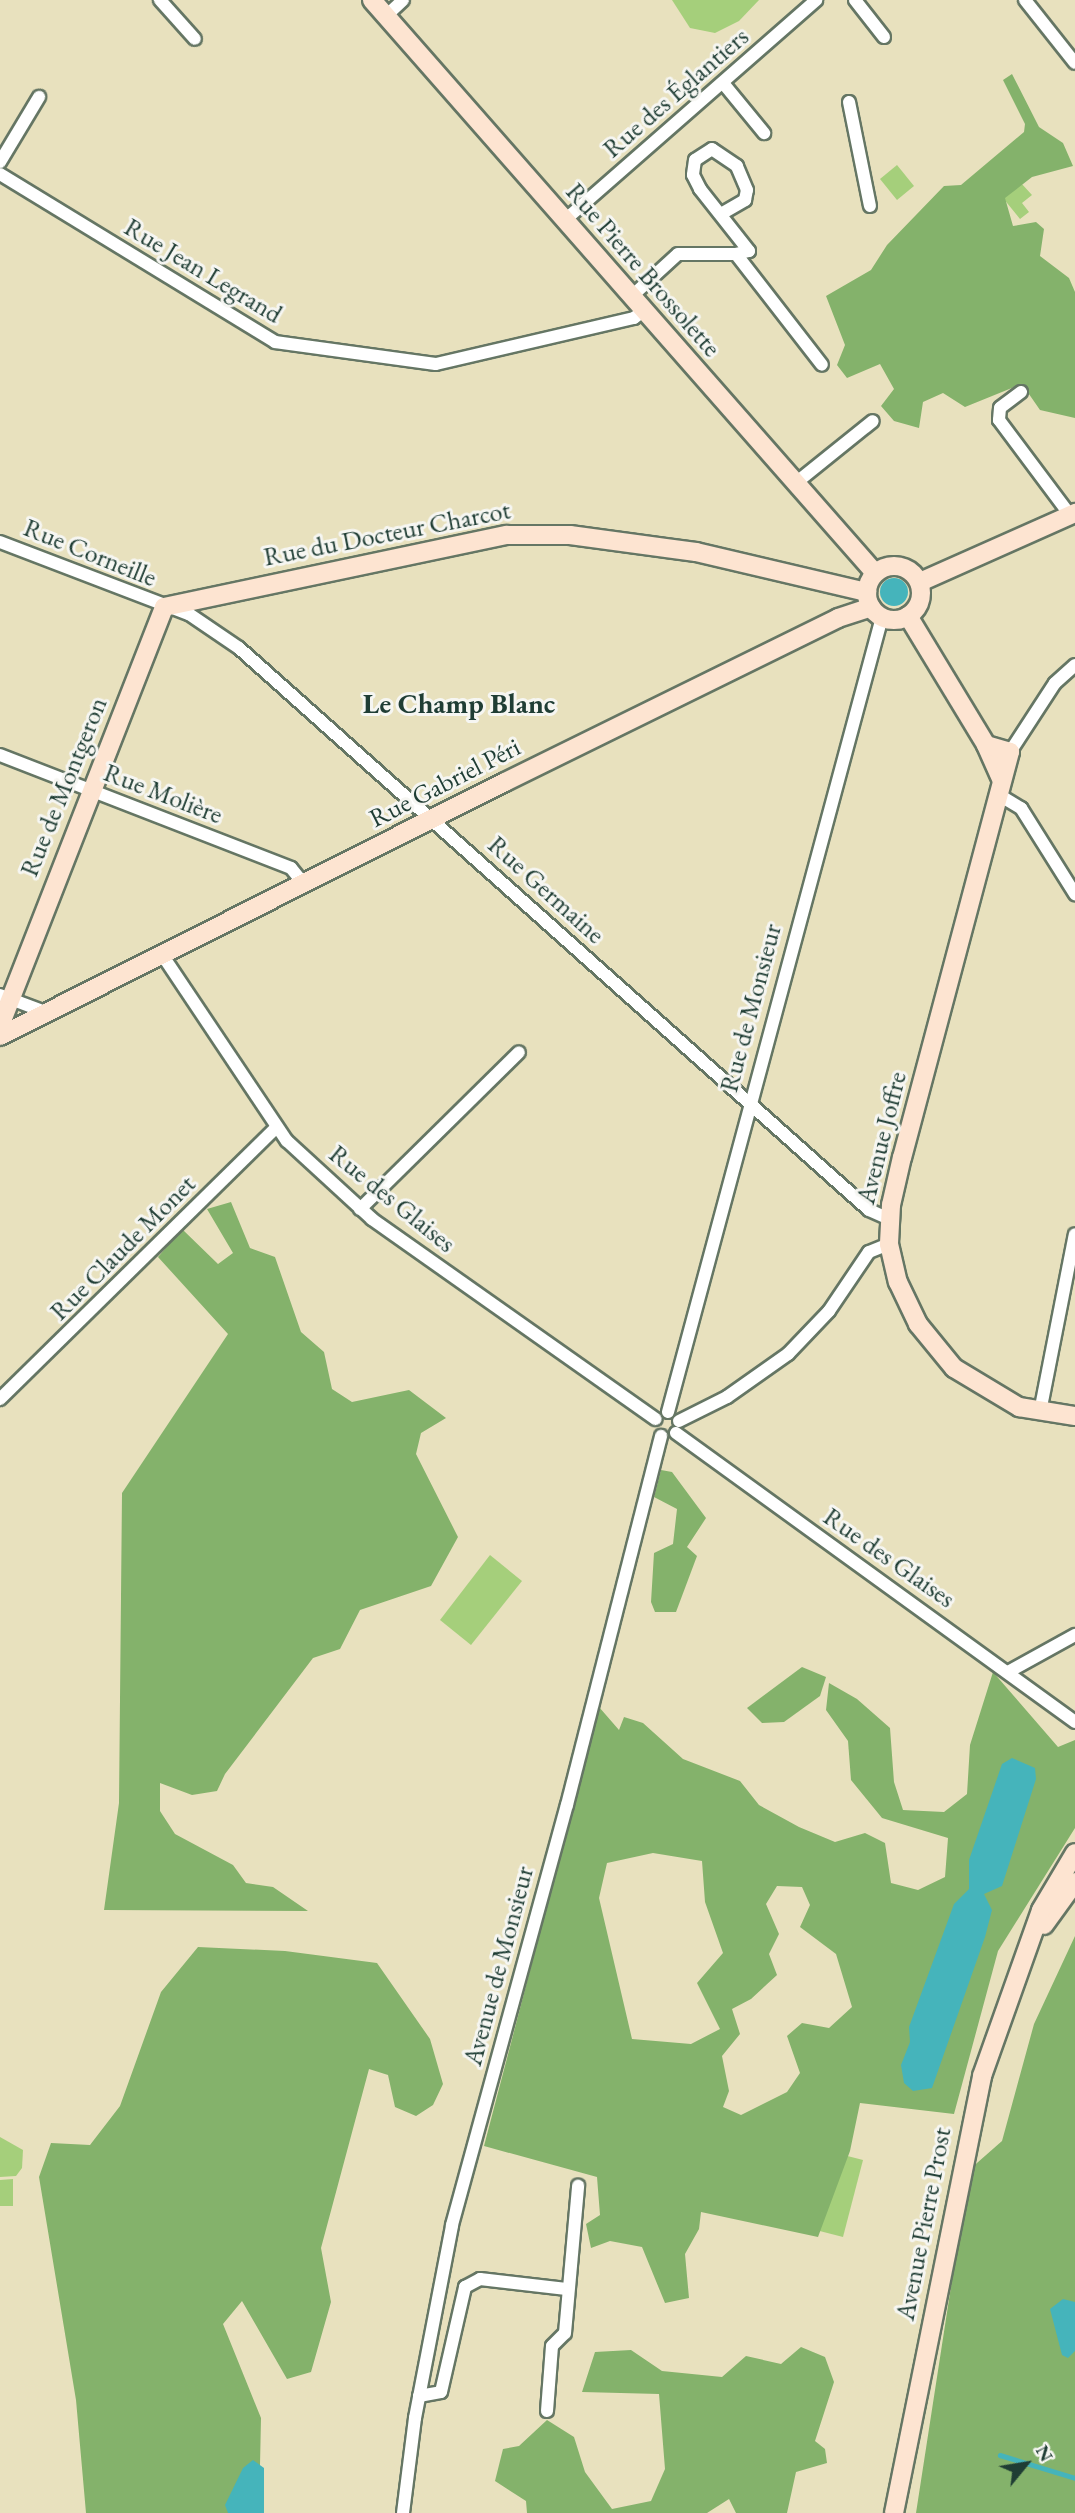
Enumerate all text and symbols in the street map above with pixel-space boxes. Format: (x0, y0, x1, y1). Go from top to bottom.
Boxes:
street label: Rue des Églantiers (597, 21, 755, 165)
street label: Rue Pierre Brossolette (559, 177, 727, 363)
street label: Rue Jean Legrand (118, 212, 288, 330)
street label: Rue du Docteur Charcot (261, 495, 513, 573)
street label: Rue Corneille (19, 512, 161, 594)
district label: Le Champ Blanc (363, 686, 555, 720)
street label: Rue de Montgeron (14, 693, 114, 881)
street label: Rue Gabriel Péri (364, 732, 526, 834)
street label: Rue Molière (99, 757, 227, 831)
street label: Rue Germaine (481, 829, 611, 951)
street label: Rue de Monsieur (714, 920, 788, 1096)
street label: Avenue Joffre (850, 1069, 914, 1207)
street label: Rue des Glaises (323, 1139, 461, 1259)
street label: Rue Claude Monet (44, 1169, 202, 1327)
street label: Rue des Glaises (817, 1501, 961, 1615)
street label: Avenue de Monsieur (457, 1863, 541, 2069)
street label: Avenue Pierre Prost (890, 2125, 958, 2323)
north arrow (991, 2429, 1061, 2499)
text: N (1030, 2440, 1059, 2466)

